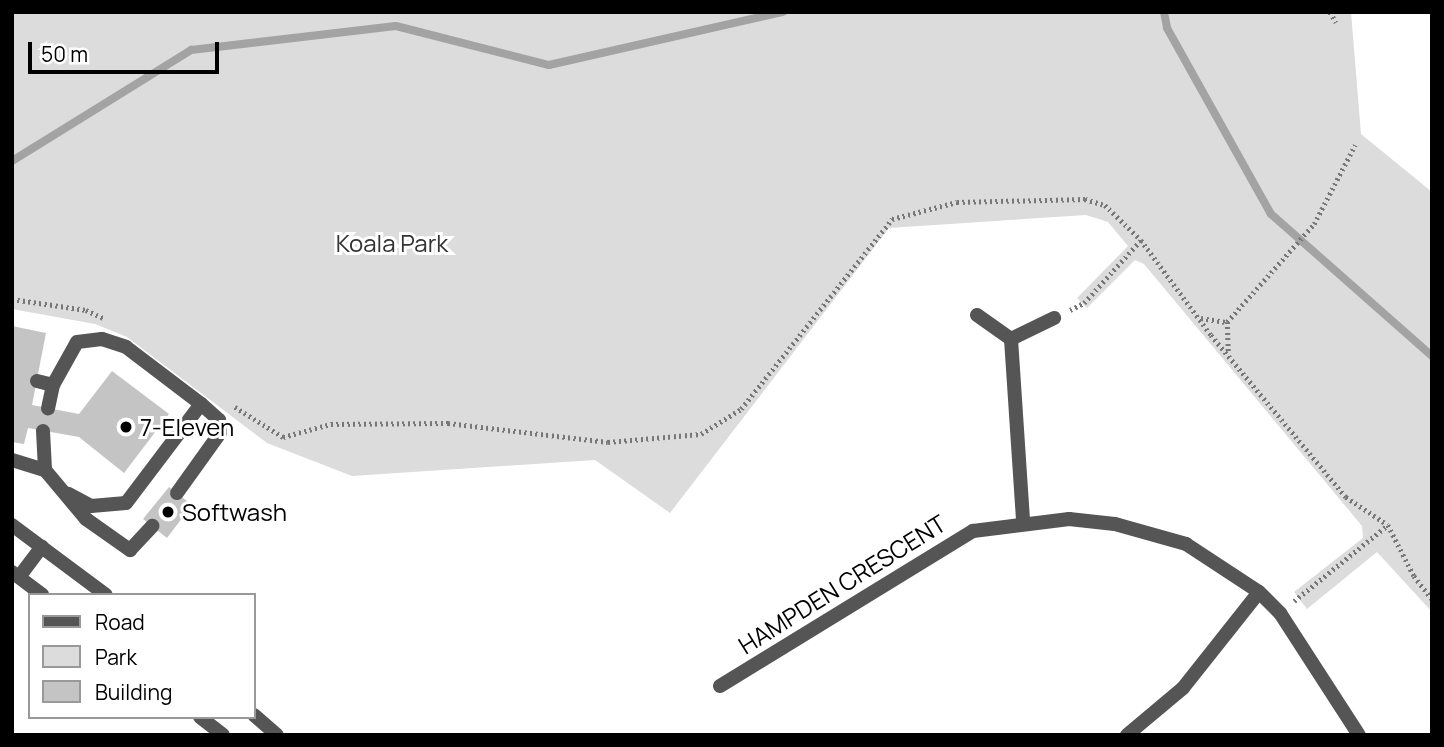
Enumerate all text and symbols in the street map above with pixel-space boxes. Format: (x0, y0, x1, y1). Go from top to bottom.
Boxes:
scale bar (32, 28, 222, 72)
text: 50 m (41, 40, 88, 68)
park label: Koala Park (336, 229, 448, 257)
place label: 7-Eleven (140, 413, 234, 441)
marker: 7-Eleven (118, 419, 134, 435)
place label: Softwash (182, 498, 287, 526)
marker: Softwash (160, 504, 176, 520)
street label: HAMPDEN CRESCENT (733, 508, 951, 660)
legend (28, 593, 256, 719)
text: Road (95, 608, 145, 636)
text: Park (95, 643, 137, 671)
text: Building (95, 678, 172, 706)

